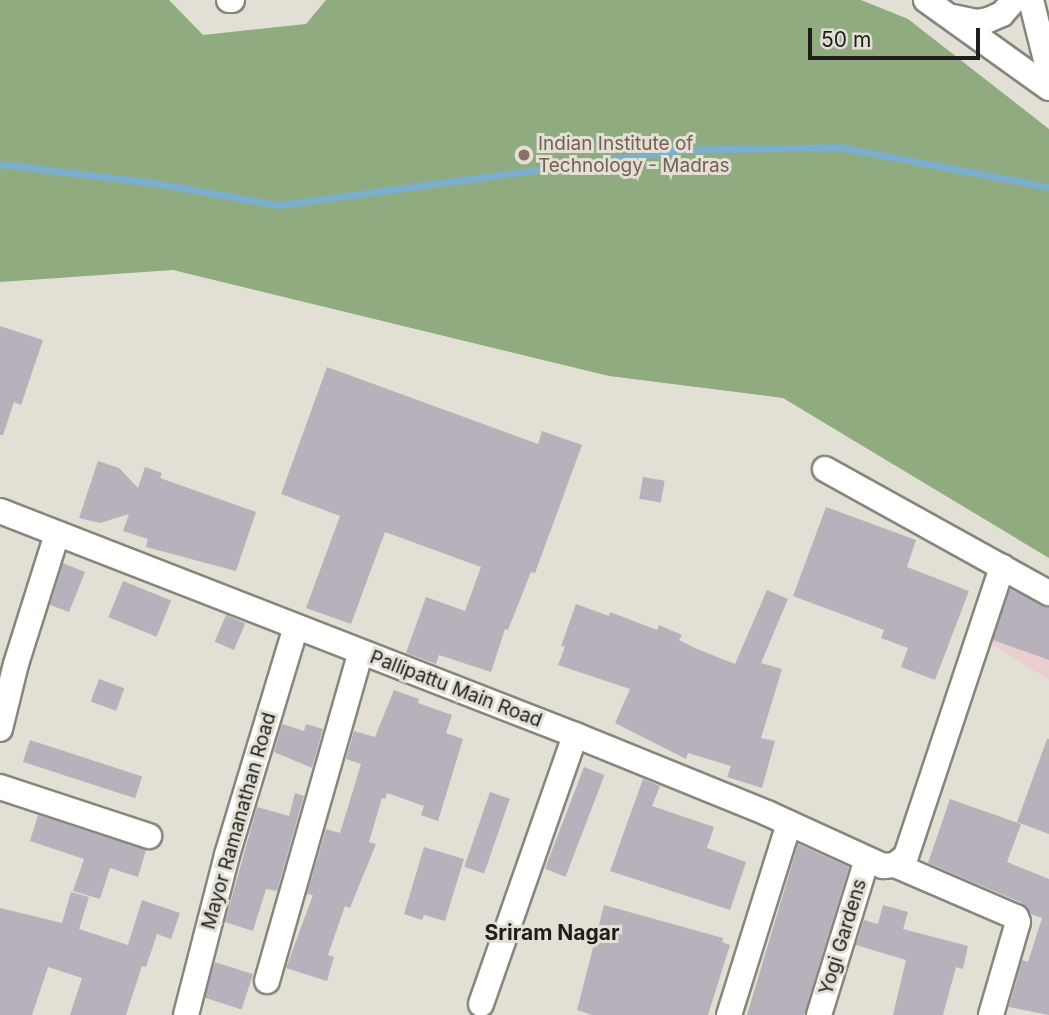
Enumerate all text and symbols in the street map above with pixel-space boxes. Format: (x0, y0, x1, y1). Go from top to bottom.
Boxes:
scale bar (811, 14, 982, 58)
text: 50 m (821, 27, 871, 52)
place label: Indian Institute of Technology - Madras (538, 133, 730, 177)
marker: Indian Institute of Technology - Madras (516, 147, 532, 163)
street label: Pallipattu Main Road (367, 646, 545, 732)
street label: Mayor Ramanathan Road (197, 710, 281, 932)
street label: Yogi Gardens (815, 876, 871, 998)
district label: Sriram Nagar (485, 920, 619, 946)

